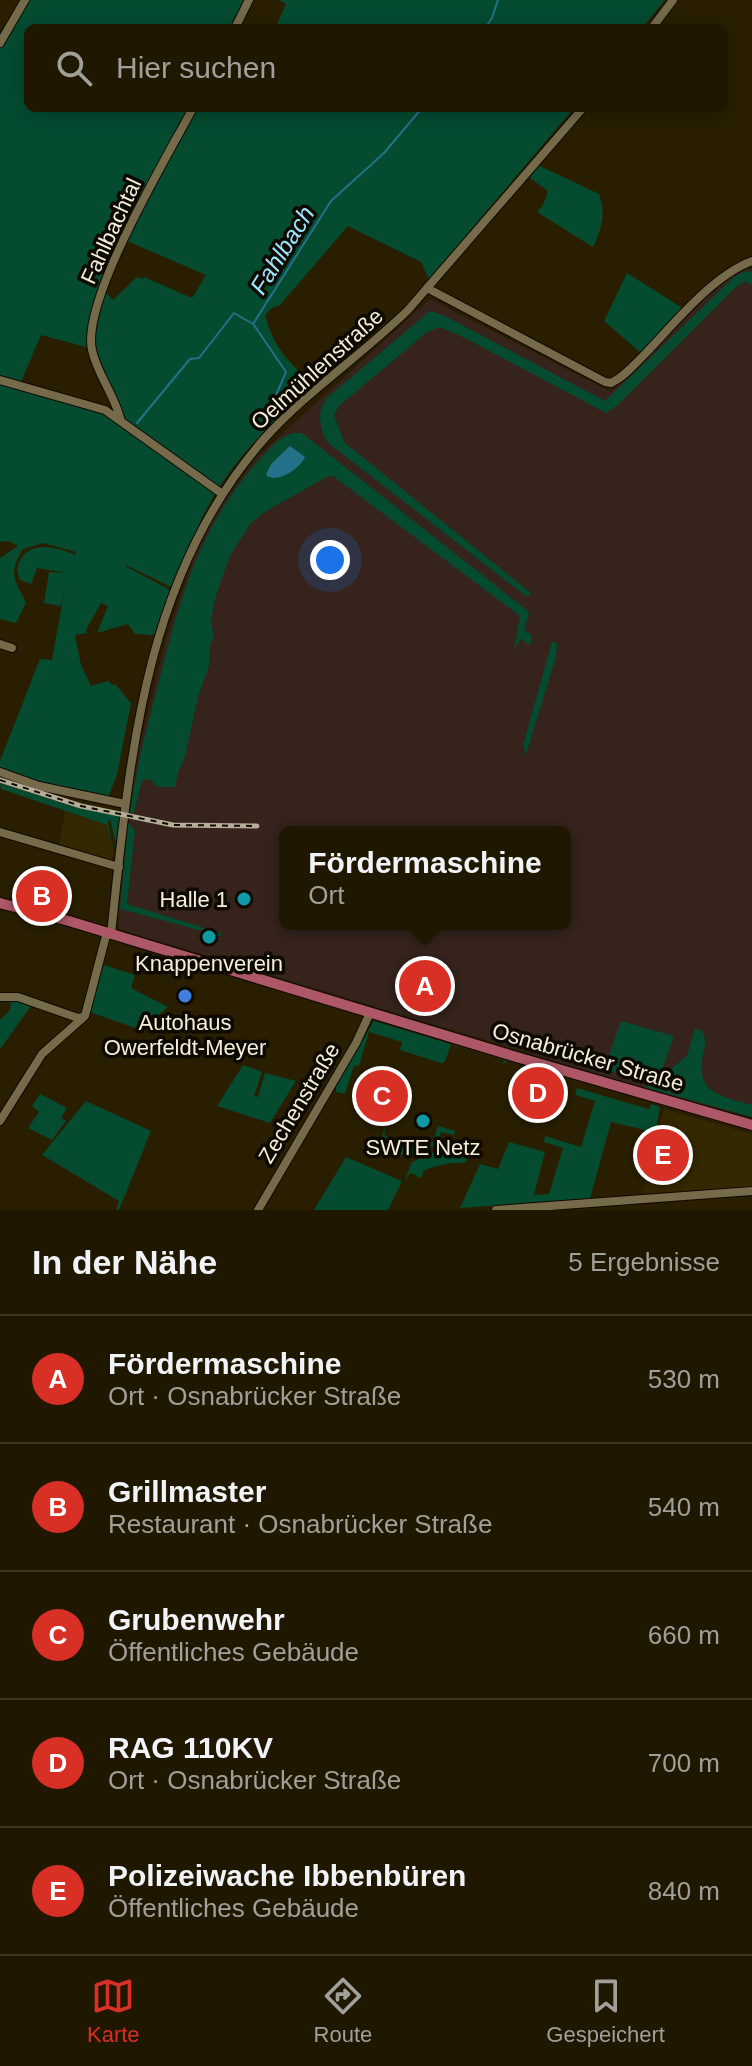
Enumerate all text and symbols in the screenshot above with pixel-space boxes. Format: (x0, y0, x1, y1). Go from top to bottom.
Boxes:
search box (24, 24, 728, 112)
icon: search (52, 46, 96, 90)
text: Hier suchen (116, 51, 276, 84)
street label: Fahlbachtal (76, 174, 146, 288)
water label: Fahlbach (244, 201, 320, 299)
street label: Oelmühlenstraße (246, 303, 388, 435)
your location (310, 540, 350, 580)
popup (279, 826, 571, 930)
text: Fördermaschine (308, 846, 542, 879)
pin: B (16, 866, 68, 926)
text: Ort (308, 880, 344, 910)
place label: Halle 1 (160, 887, 228, 912)
marker: Halle 1 (235, 890, 253, 908)
marker: Knappenverein (200, 928, 218, 946)
place label: Knappenverein (135, 951, 283, 976)
pin: A (399, 956, 451, 1016)
marker: Autohaus Owerfeldt-Meyer (176, 987, 194, 1005)
place label: Autohaus Owerfeldt-Meyer (104, 1010, 266, 1060)
street label: Osnabrücker Straße (489, 1018, 687, 1096)
street label: Zechenstraße (253, 1038, 345, 1168)
pin: D (512, 1063, 564, 1123)
pin: C (356, 1066, 408, 1126)
marker: SWTE Netz (414, 1112, 432, 1130)
pin: E (637, 1125, 689, 1185)
place label: SWTE Netz (366, 1135, 480, 1160)
text: In der Nähe (32, 1243, 217, 1281)
text: 5 Ergebnisse (568, 1247, 720, 1277)
text: Fördermaschine (108, 1347, 341, 1380)
text: A (49, 1364, 67, 1394)
text: 530 m (648, 1364, 720, 1394)
text: Ort · Osnabrücker Straße (108, 1381, 401, 1411)
text: Grillmaster (108, 1475, 266, 1508)
text: B (49, 1492, 67, 1522)
text: 540 m (648, 1492, 720, 1522)
text: Restaurant · Osnabrücker Straße (108, 1509, 492, 1539)
text: Grubenwehr (108, 1603, 285, 1636)
text: C (49, 1620, 67, 1650)
text: 660 m (648, 1620, 720, 1650)
text: Öffentliches Gebäude (108, 1637, 359, 1667)
text: RAG 110KV (108, 1731, 273, 1764)
text: D (49, 1748, 67, 1778)
text: 700 m (648, 1748, 720, 1778)
text: Ort · Osnabrücker Straße (108, 1765, 401, 1795)
text: Polizeiwache Ibbenbüren (108, 1859, 466, 1892)
text: E (49, 1876, 67, 1906)
text: 840 m (648, 1876, 720, 1906)
text: Öffentliches Gebäude (108, 1893, 359, 1923)
tab: Karte (87, 1974, 140, 2048)
tab: Route (314, 1974, 372, 2048)
tab: Gespeichert (546, 1974, 665, 2048)

